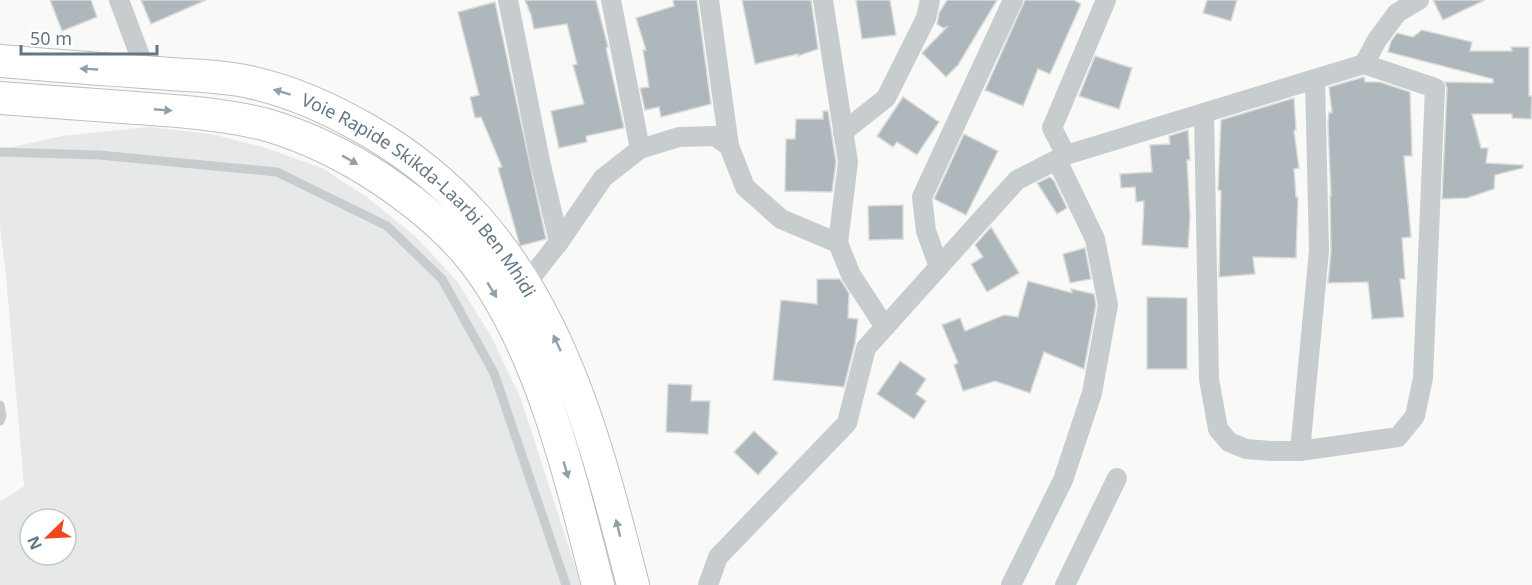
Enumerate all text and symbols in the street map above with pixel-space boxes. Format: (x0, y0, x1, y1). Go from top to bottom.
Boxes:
scale bar (21, 18, 158, 56)
text: 50 m (30, 26, 72, 50)
one-way arrow (80, 64, 99, 73)
one-way arrow (273, 87, 291, 96)
street label: Voie Rapide Skikda-Laarbi Ben Mhidi (298, 87, 542, 301)
one-way arrow (154, 105, 173, 115)
one-way arrow (342, 155, 359, 165)
one-way arrow (487, 282, 498, 298)
one-way arrow (552, 335, 561, 352)
one-way arrow (562, 461, 571, 479)
north arrow (18, 507, 78, 567)
one-way arrow (613, 519, 623, 537)
text: N (22, 533, 47, 554)

